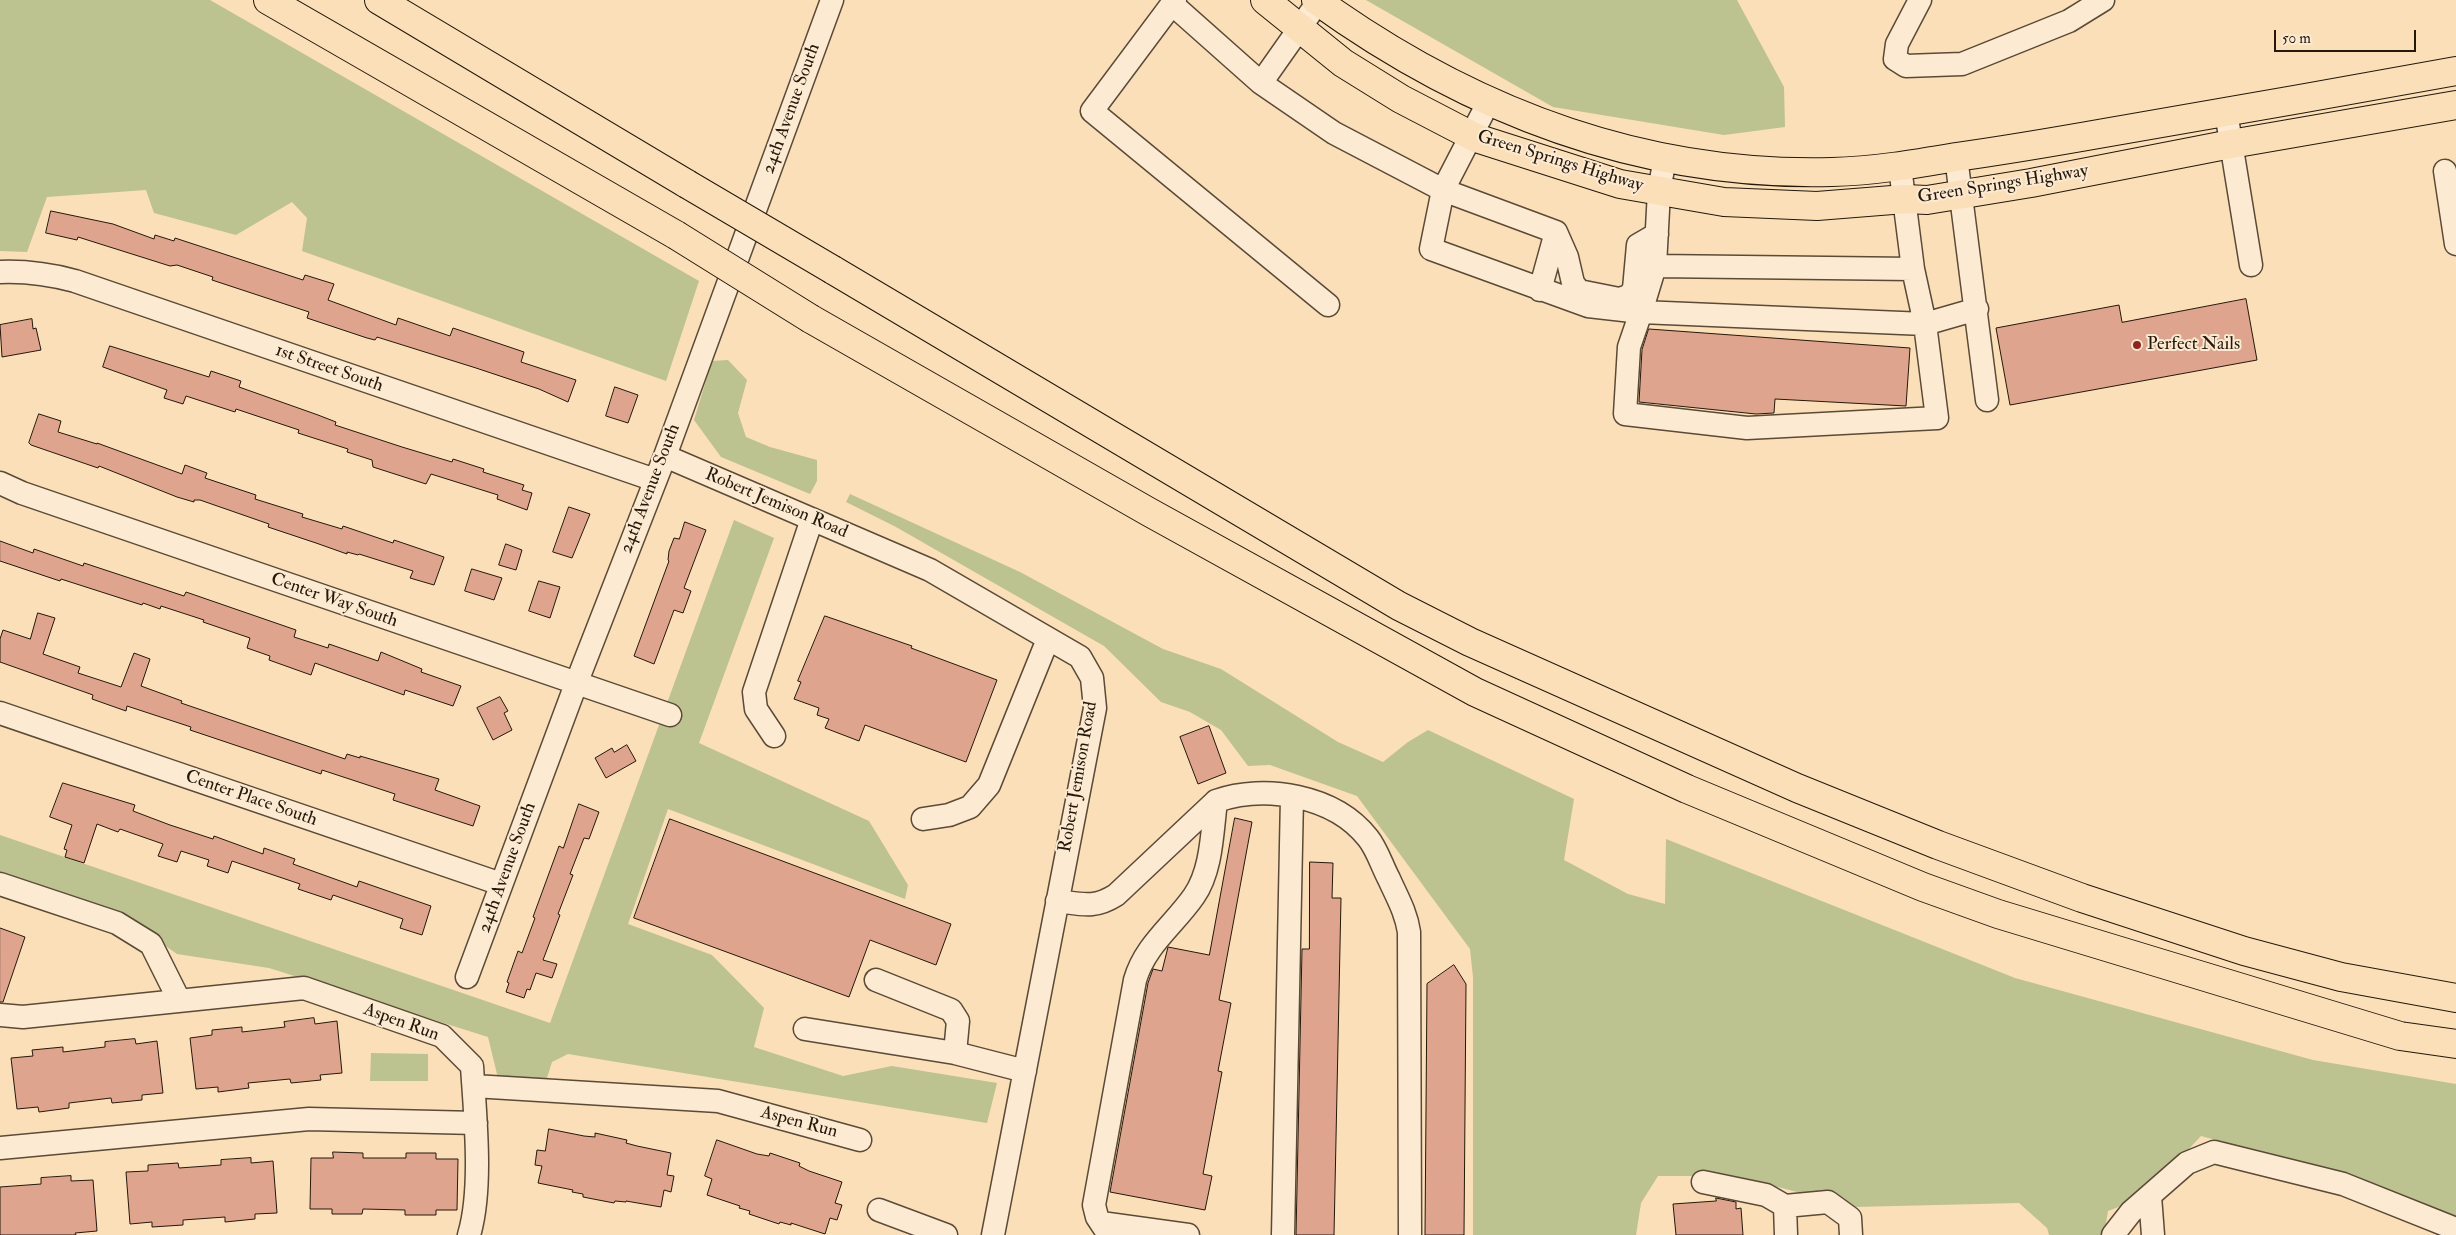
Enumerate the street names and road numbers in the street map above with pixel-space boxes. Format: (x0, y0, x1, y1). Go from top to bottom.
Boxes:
street label: 24th Avenue South (758, 41, 826, 177)
street label: Green Springs Highway (1474, 126, 1646, 198)
street label: Green Springs Highway (1916, 161, 2090, 209)
street label: 1st Street South (272, 340, 386, 398)
street label: 24th Avenue South (616, 421, 686, 557)
street label: Robert Jemison Road (701, 464, 851, 544)
street label: Center Way South (268, 569, 400, 633)
street label: Robert Jemison Road (1055, 700, 1103, 854)
street label: Center Place South (182, 766, 320, 832)
street label: 24th Avenue South (474, 800, 542, 936)
street label: Aspen Run (360, 999, 442, 1047)
street label: Aspen Run (758, 1102, 840, 1144)

